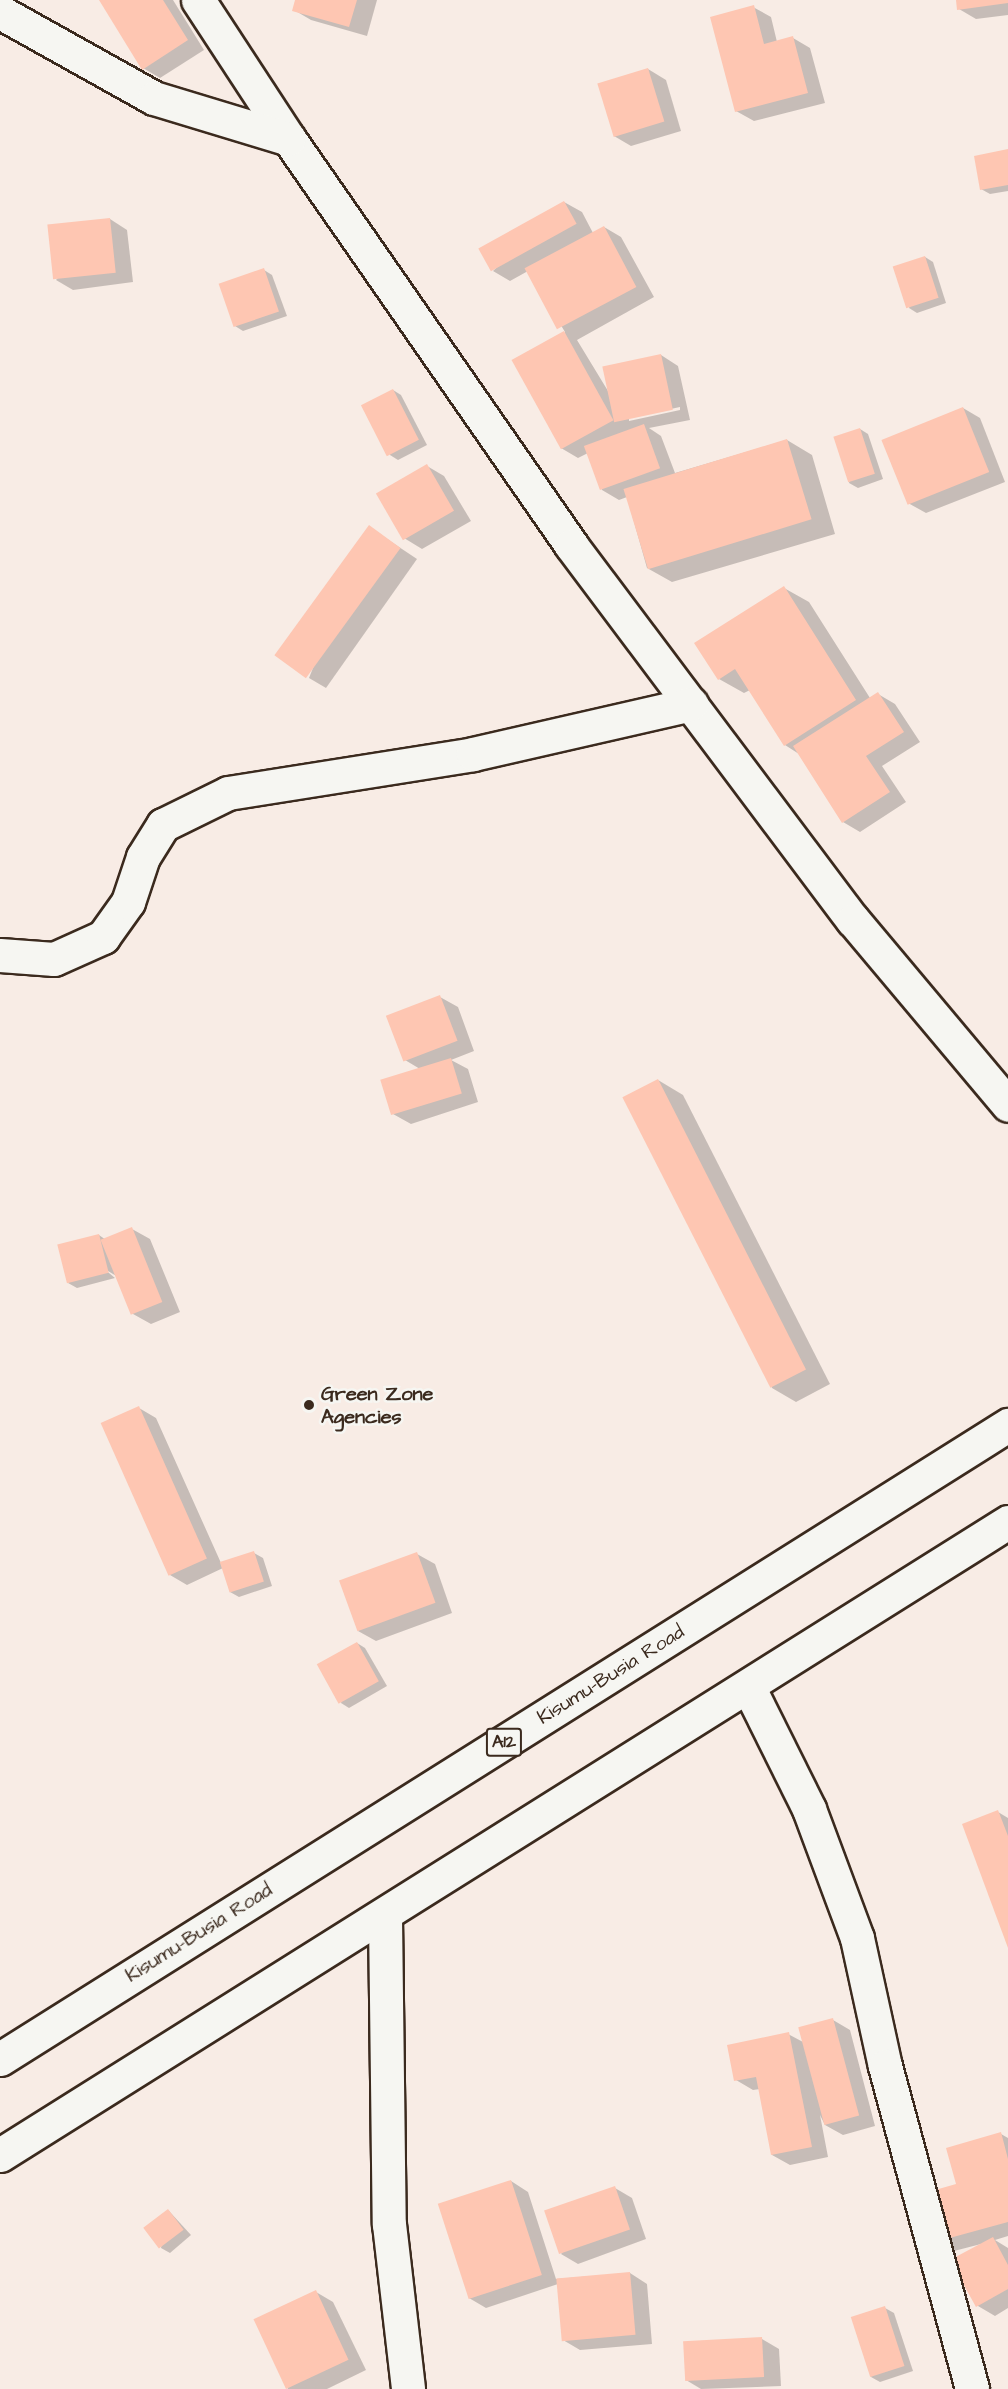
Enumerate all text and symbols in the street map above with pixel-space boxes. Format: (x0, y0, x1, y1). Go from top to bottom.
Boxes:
place label: Green Zone Agencies (321, 1382, 433, 1429)
marker: Green Zone Agencies (302, 1398, 316, 1412)
street label: Kisumu-Busia Road (533, 1620, 689, 1730)
road number: A12 (484, 1727, 524, 1757)
street label: Kisumu-Busia Road (121, 1878, 277, 1988)

